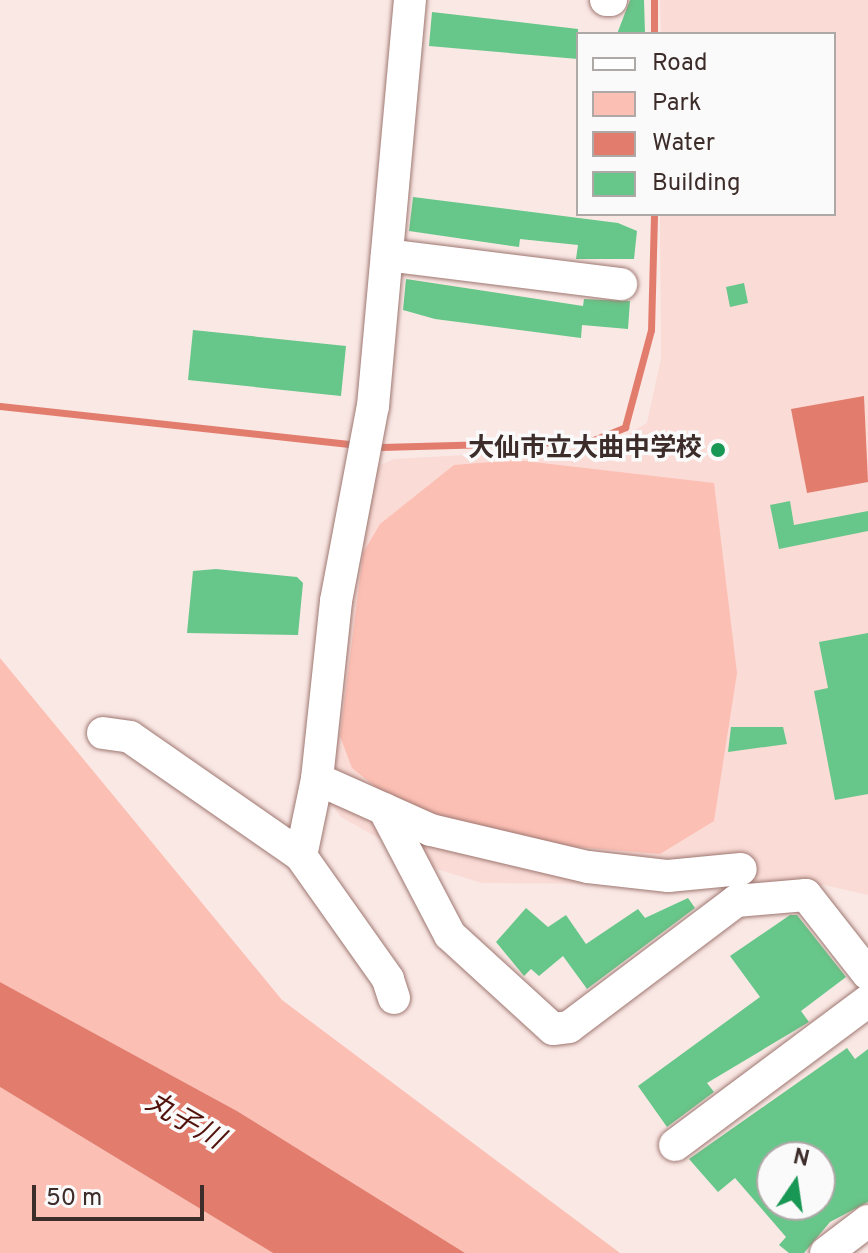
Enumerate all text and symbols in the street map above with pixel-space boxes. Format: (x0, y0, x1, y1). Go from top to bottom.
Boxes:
legend (576, 32, 836, 216)
text: Road (652, 49, 708, 79)
text: Park (652, 89, 702, 119)
text: Water (652, 129, 715, 159)
text: Building (652, 169, 741, 199)
place label: 大仙市立大曲中学校 (468, 434, 702, 466)
marker: 大仙市立大曲中学校 (709, 441, 727, 459)
water label: 丸子川 (139, 1086, 229, 1158)
north arrow (756, 1141, 836, 1221)
text: N (790, 1144, 812, 1174)
scale bar (36, 1169, 208, 1219)
text: 50 m (46, 1184, 102, 1214)

